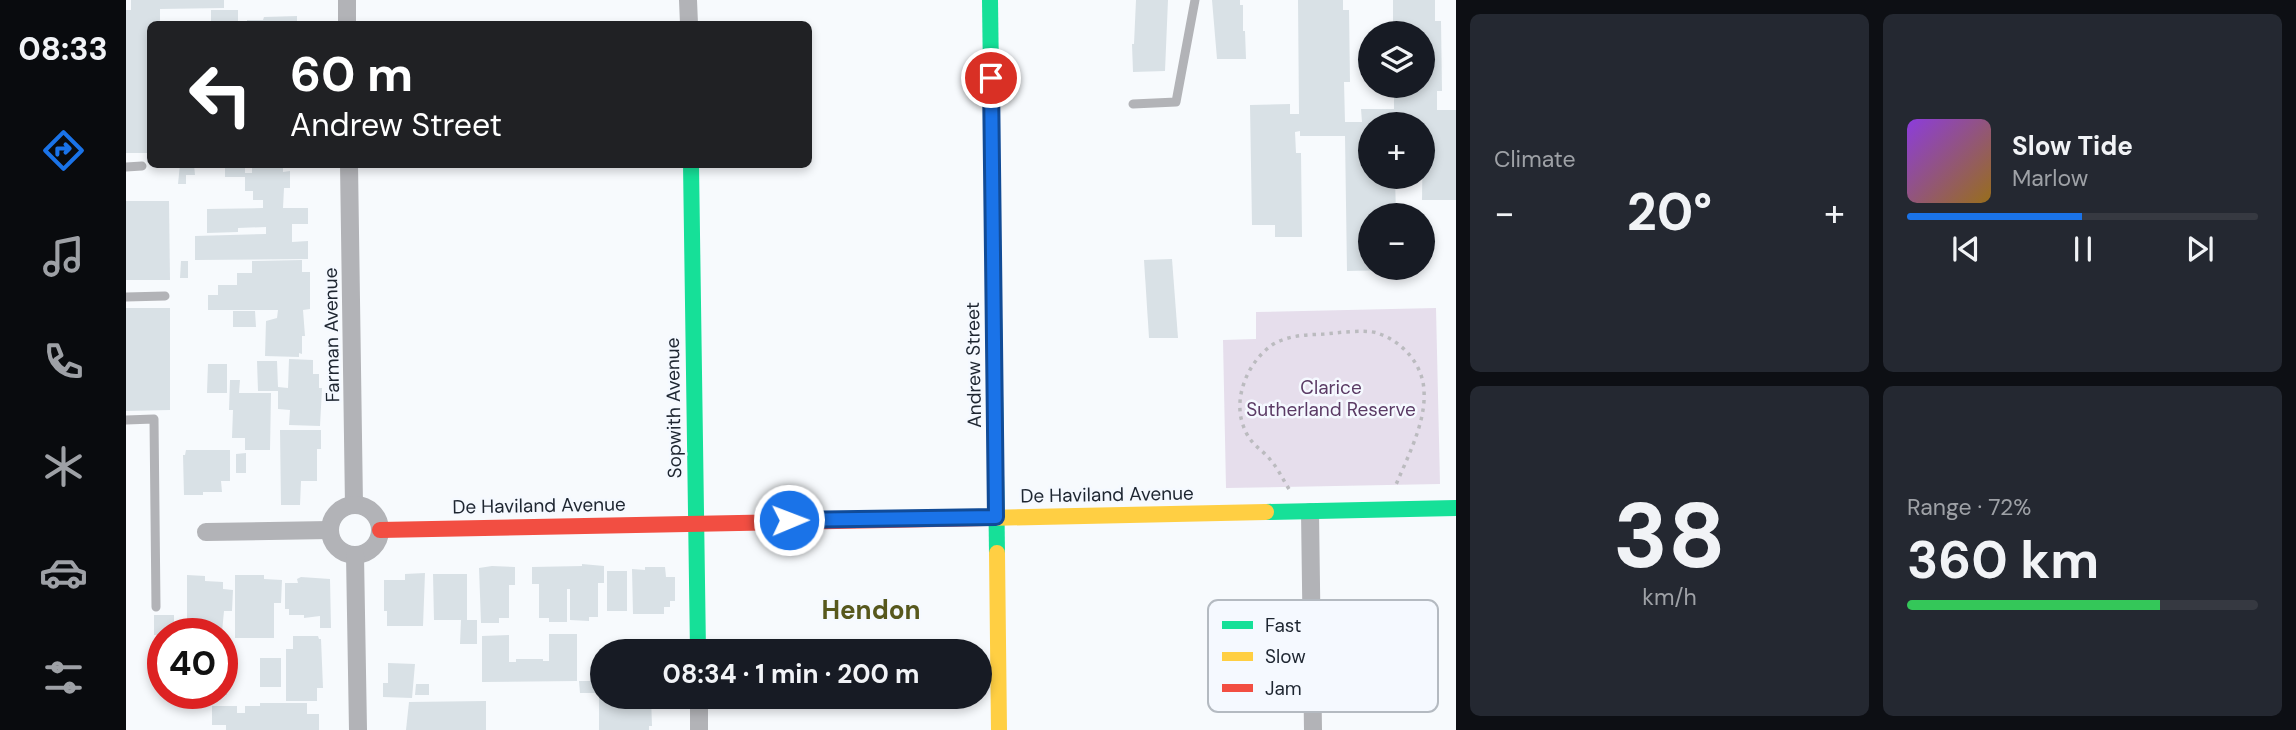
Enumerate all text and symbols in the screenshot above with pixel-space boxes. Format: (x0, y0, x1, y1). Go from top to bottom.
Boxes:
map controls (1358, 21, 1435, 280)
button: layers (1358, 21, 1435, 98)
text: 08:33 (18, 28, 108, 70)
text: 60 m (290, 42, 413, 106)
pin (961, 48, 1021, 108)
icon: left (175, 49, 266, 140)
icon: arrive (972, 59, 1010, 97)
text: Andrew Street (290, 104, 502, 146)
button: + (1358, 112, 1435, 189)
icon: directions (39, 126, 88, 175)
text: Slow Tide (2012, 129, 2133, 163)
text: Climate (1494, 144, 1576, 174)
text: Marlow (2012, 163, 2088, 193)
text: 20° (1627, 178, 1712, 246)
text: − (1494, 188, 1515, 238)
text: + (1824, 188, 1845, 238)
button: − (1358, 203, 1435, 280)
icon: previous (1947, 230, 1985, 268)
icon: pause (2064, 230, 2102, 268)
icon: next (2181, 230, 2219, 268)
icon: music (39, 232, 88, 281)
street label: Farman Avenue (318, 267, 345, 403)
street label: Andrew Street (960, 302, 987, 428)
icon: phone (39, 337, 88, 386)
street label: Sopwith Avenue (660, 337, 687, 479)
park label: Clarice Sutherland Reserve (1246, 375, 1416, 422)
icon: climate (39, 442, 88, 491)
text: 38 (1613, 477, 1726, 595)
street label: De Haviland Avenue (1020, 480, 1194, 509)
position arrow (752, 483, 826, 557)
street label: De Haviland Avenue (452, 491, 626, 520)
text: Range · 72% (1907, 492, 2031, 522)
text: 360 km (1907, 526, 2099, 594)
icon: car (39, 548, 88, 597)
text: km/h (1642, 582, 1697, 612)
district label: Hendon (821, 593, 921, 627)
legend (1208, 600, 1438, 712)
text: Fast (1265, 613, 1301, 638)
speed limit sign: 40 (147, 618, 238, 709)
text: Slow (1265, 644, 1306, 669)
icon: filters (39, 653, 88, 702)
text: 08:34 · 1 min · 200 m (663, 657, 919, 691)
text: Jam (1265, 676, 1302, 701)

